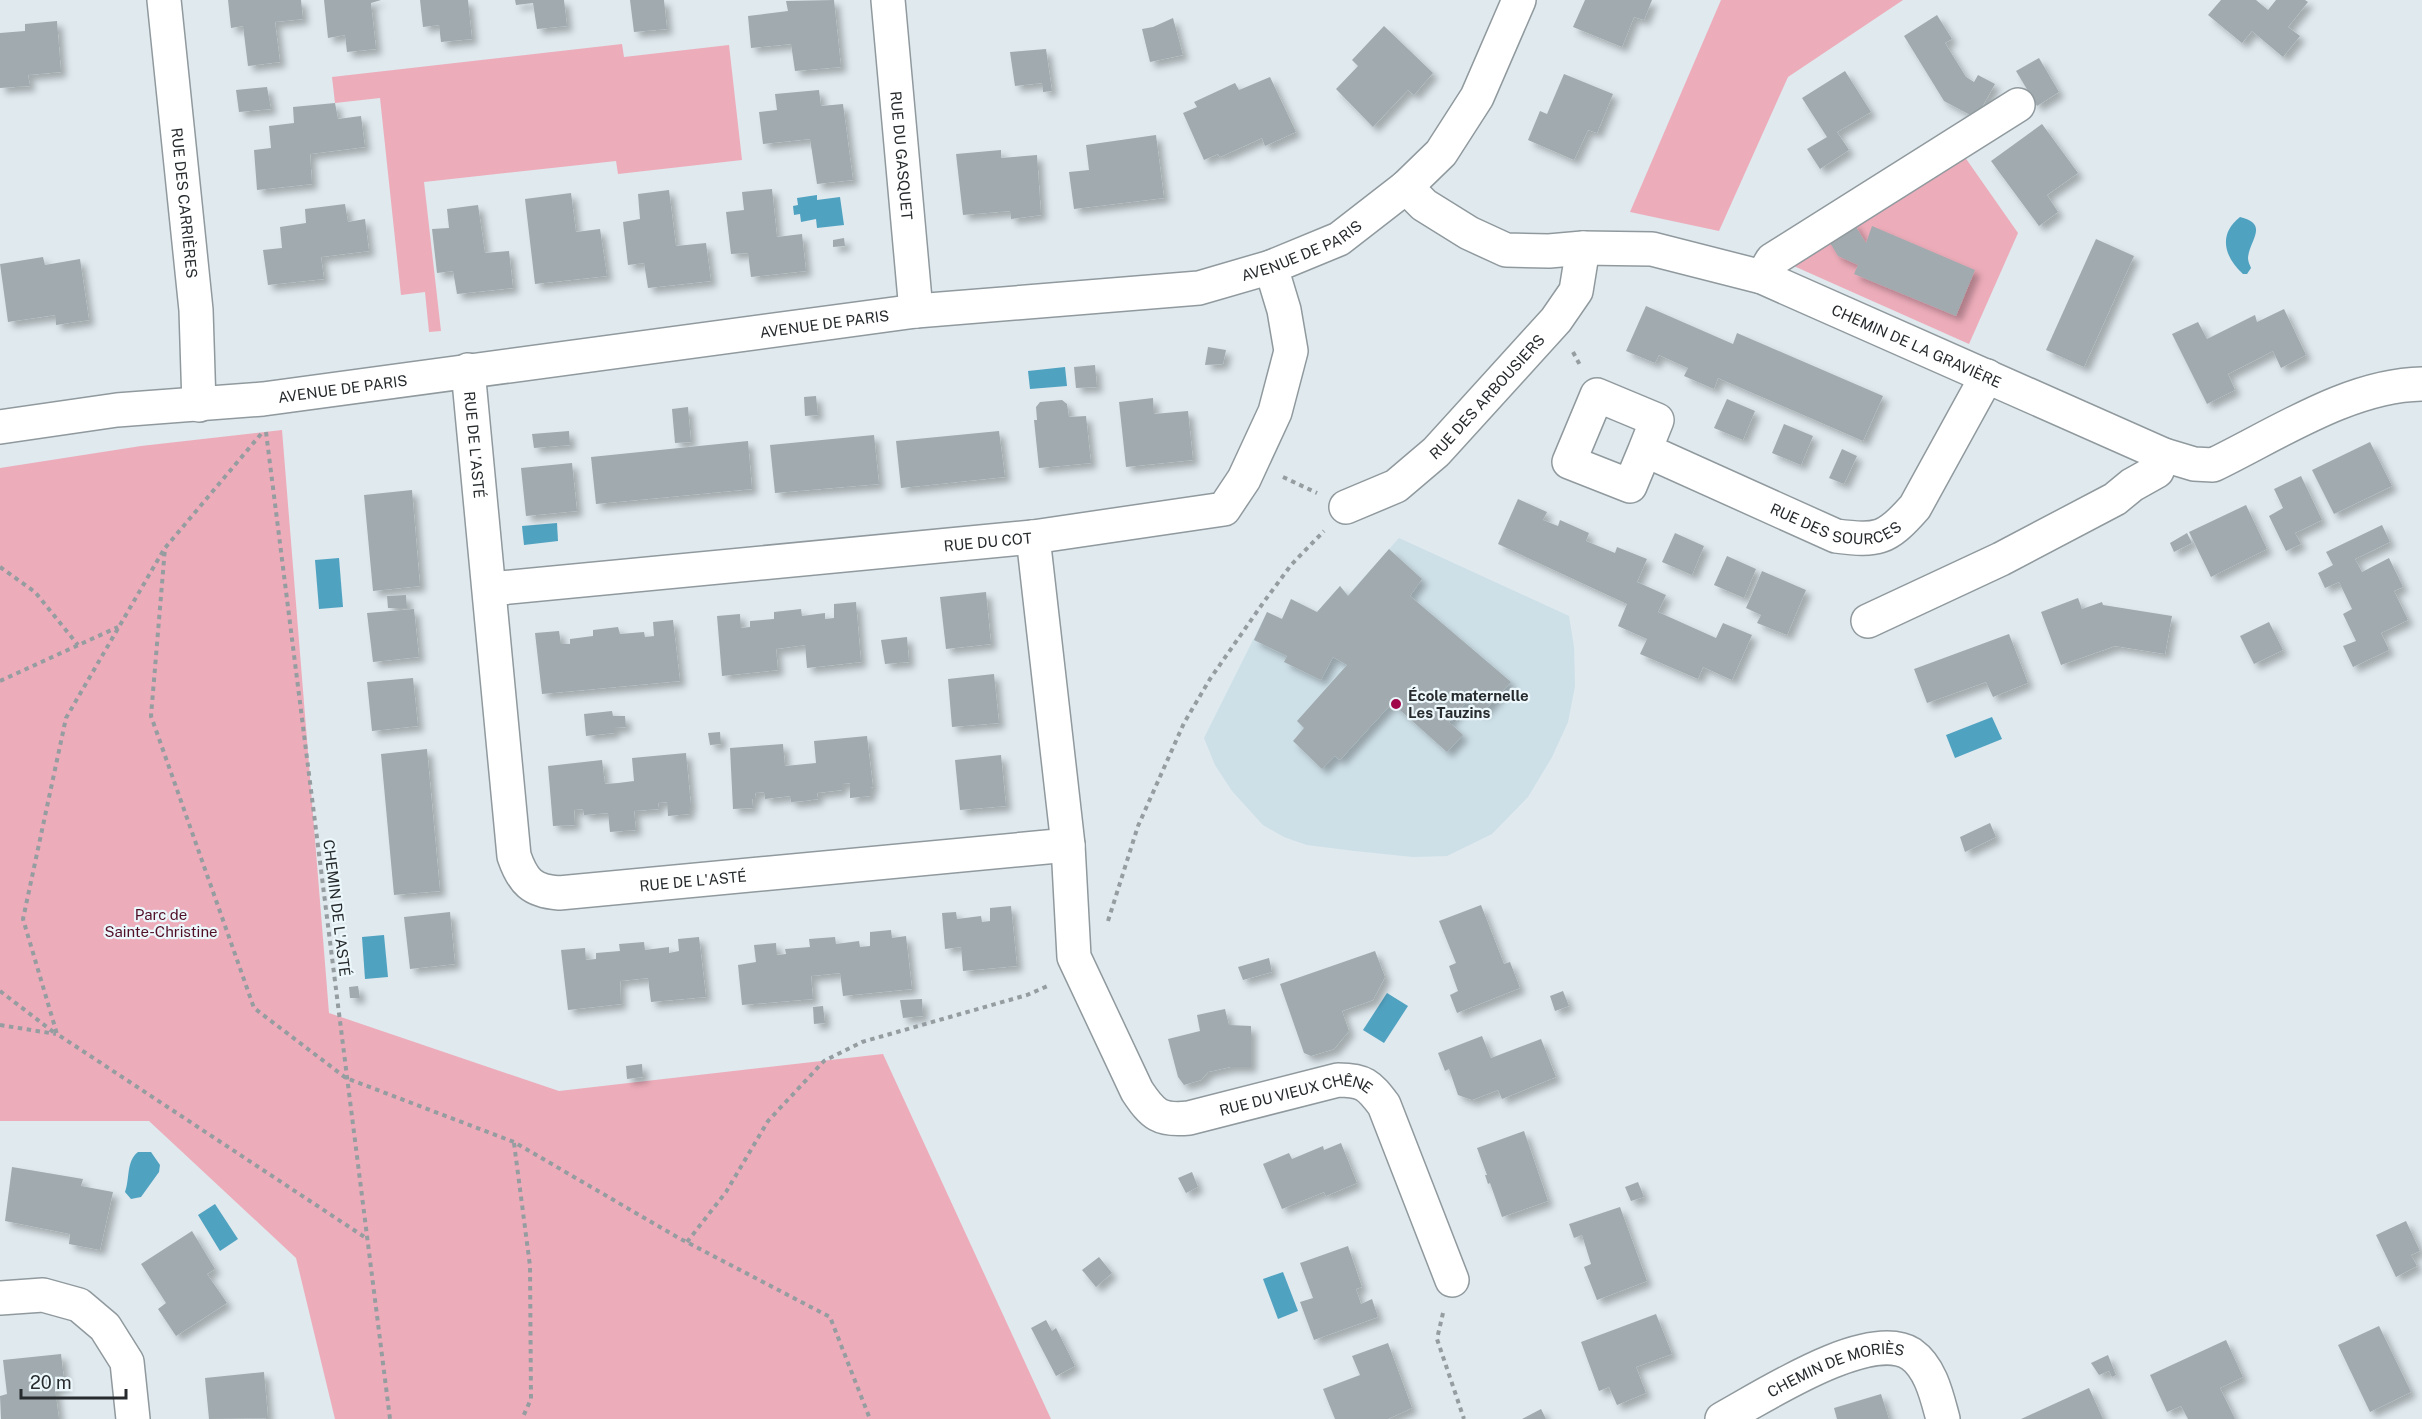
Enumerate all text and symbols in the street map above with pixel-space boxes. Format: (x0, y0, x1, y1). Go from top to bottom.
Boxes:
street label: RUE DU GASQUET (888, 90, 916, 221)
street label: RUE DES CARRIÈRES (169, 127, 201, 279)
street label: AVENUE DE PARIS (1239, 216, 1365, 284)
street label: CHEMIN DE LA GRAVIÈRE (1829, 301, 2004, 390)
street label: AVENUE DE PARIS (759, 306, 890, 340)
street label: RUE DES ARBOUSIERS (1426, 330, 1548, 462)
street label: AVENUE DE PARIS (277, 371, 408, 405)
street label: RUE DE L'ASTÉ (462, 390, 489, 499)
street label: RUE DES SOURCES (1768, 499, 1904, 547)
street label: RUE DU COT (943, 529, 1033, 554)
place label: École maternelle Les Tauzins (1408, 687, 1529, 721)
marker: École maternelle Les Tauzins (1389, 697, 1403, 711)
street label: CHEMIN DE L'ASTÉ (320, 839, 354, 977)
street label: RUE DE L'ASTÉ (639, 867, 747, 894)
park label: Parc de Sainte-Christine (104, 906, 218, 940)
street label: RUE DU VIEUX CHÊNE (1217, 1070, 1376, 1118)
street label: CHEMIN DE MORIÈS (1764, 1339, 1906, 1400)
scale bar (21, 1362, 126, 1400)
text: 20 m (30, 1372, 72, 1393)

